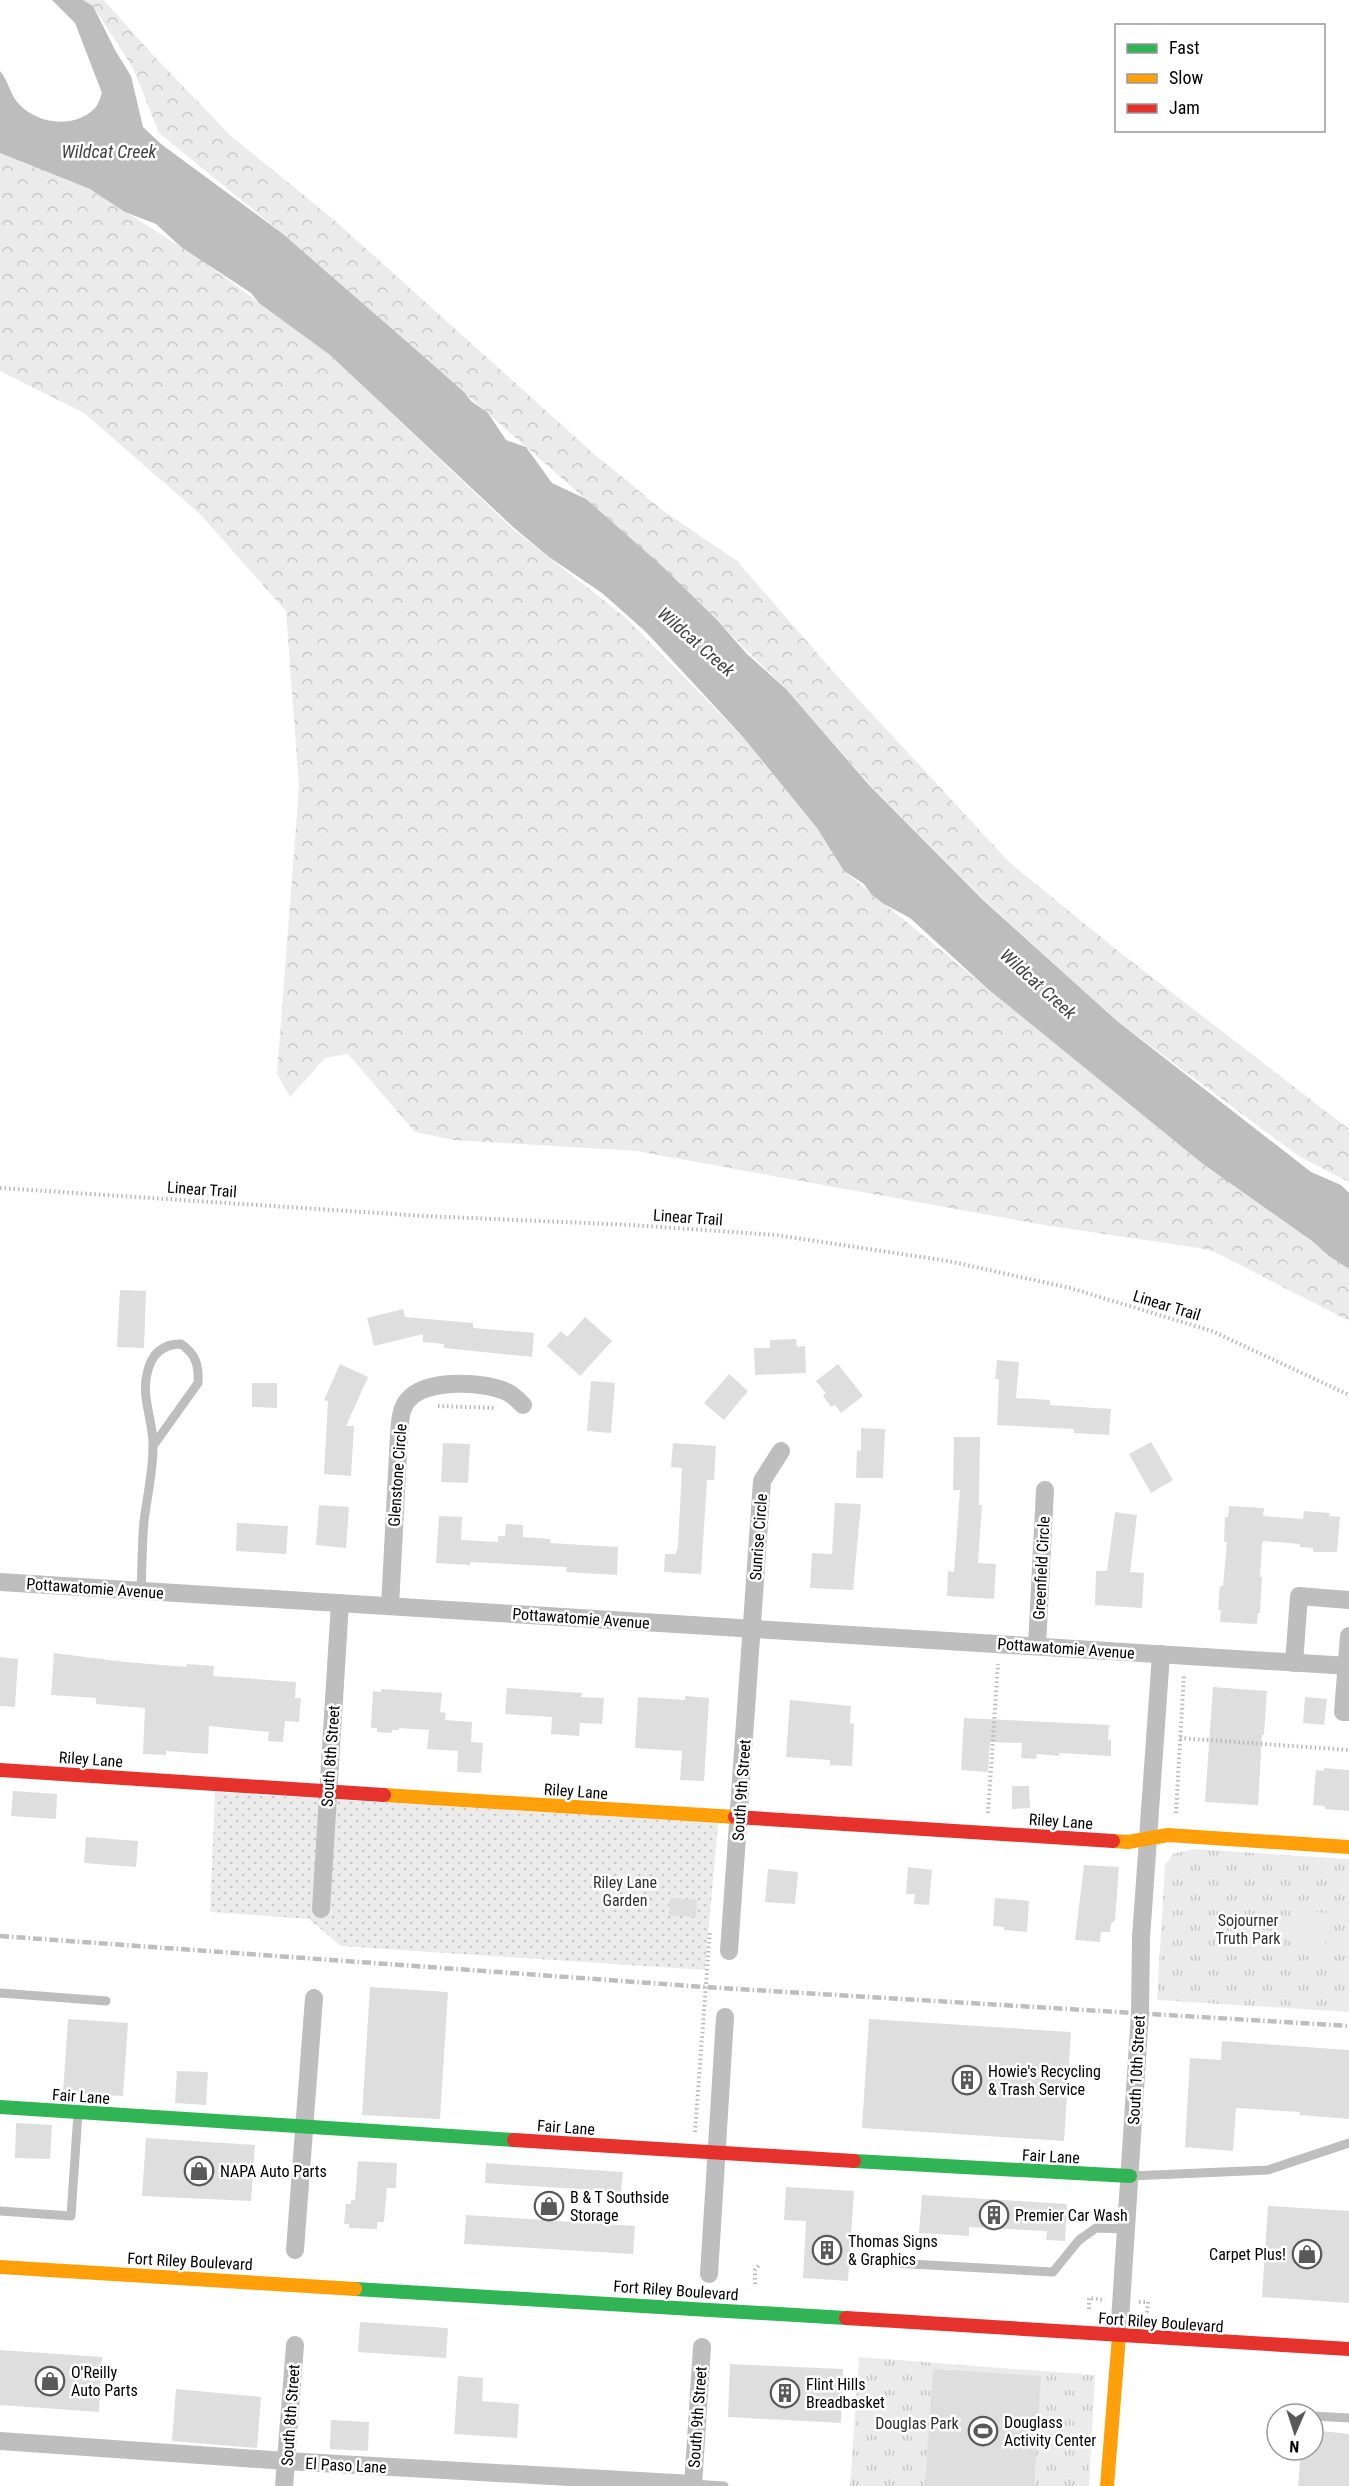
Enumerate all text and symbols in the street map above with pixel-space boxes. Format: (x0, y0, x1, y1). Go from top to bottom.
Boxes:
legend (1115, 24, 1325, 132)
text: Fast (1169, 37, 1200, 58)
text: Slow (1169, 67, 1204, 88)
text: Jam (1169, 97, 1200, 118)
water label: Wildcat Creek (62, 141, 158, 162)
water label: Wildcat Creek (654, 603, 740, 681)
water label: Wildcat Creek (996, 944, 1081, 1024)
street label: Linear Trail (167, 1178, 237, 1201)
street label: Linear Trail (653, 1206, 723, 1229)
street label: Linear Trail (1131, 1286, 1203, 1325)
street label: Glenstone Circle (384, 1423, 411, 1527)
street label: Sunrise Circle (746, 1493, 771, 1581)
street label: Greenfield Circle (1029, 1516, 1054, 1620)
street label: Pottawatomie Avenue (26, 1574, 164, 1603)
street label: Pottawatomie Avenue (512, 1604, 650, 1633)
street label: Pottawatomie Avenue (997, 1634, 1135, 1663)
street label: South 8th Street (317, 1704, 344, 1807)
street label: South 9th Street (728, 1738, 755, 1841)
street label: Riley Lane (58, 1748, 124, 1771)
street label: Riley Lane (543, 1780, 609, 1803)
street label: Riley Lane (1028, 1810, 1094, 1833)
park label: Riley Lane Garden (593, 1873, 657, 1910)
park label: Sojourner Truth Park (1215, 1911, 1281, 1948)
street label: South 10th Street (1124, 2015, 1149, 2125)
place label: Howie's Recycling & Trash Service (988, 2062, 1101, 2099)
building icon: Howie's Recycling & Trash Service (951, 2064, 983, 2096)
street label: Fair Lane (51, 2085, 110, 2108)
street label: Fair Lane (536, 2116, 595, 2139)
street label: Fair Lane (1022, 2145, 1080, 2167)
shop icon: NAPA Auto Parts (183, 2155, 215, 2187)
place label: NAPA Auto Parts (220, 2162, 327, 2181)
place label: B & T Southside Storage (570, 2188, 669, 2225)
shop icon: B & T Southside Storage (533, 2190, 565, 2222)
building icon: Premier Car Wash (978, 2199, 1010, 2231)
place label: Premier Car Wash (1015, 2206, 1128, 2225)
place label: Thomas Signs & Graphics (848, 2232, 938, 2269)
building icon: Thomas Signs & Graphics (811, 2234, 843, 2266)
shop icon: Carpet Plus! (1291, 2238, 1323, 2270)
place label: Carpet Plus! (1209, 2245, 1286, 2264)
street label: Fort Riley Boulevard (127, 2249, 253, 2274)
street label: Fort Riley Boulevard (613, 2277, 739, 2304)
street label: Fort Riley Boulevard (1098, 2309, 1224, 2336)
place label: O'Reilly Auto Parts (71, 2363, 138, 2400)
street label: South 8th Street (277, 2363, 304, 2466)
shop icon: O'Reilly Auto Parts (34, 2365, 66, 2397)
street label: South 9th Street (684, 2365, 711, 2468)
place label: Flint Hills Breadbasket (806, 2375, 885, 2412)
building icon: Flint Hills Breadbasket (769, 2377, 801, 2409)
north arrow (1265, 2402, 1325, 2462)
place label: Douglass Activity Center (1004, 2413, 1096, 2450)
park label: Douglas Park (875, 2414, 960, 2433)
sports icon: Douglass Activity Center (967, 2415, 999, 2447)
text: N (1289, 2437, 1300, 2456)
street label: El Paso Lane (305, 2454, 387, 2477)

